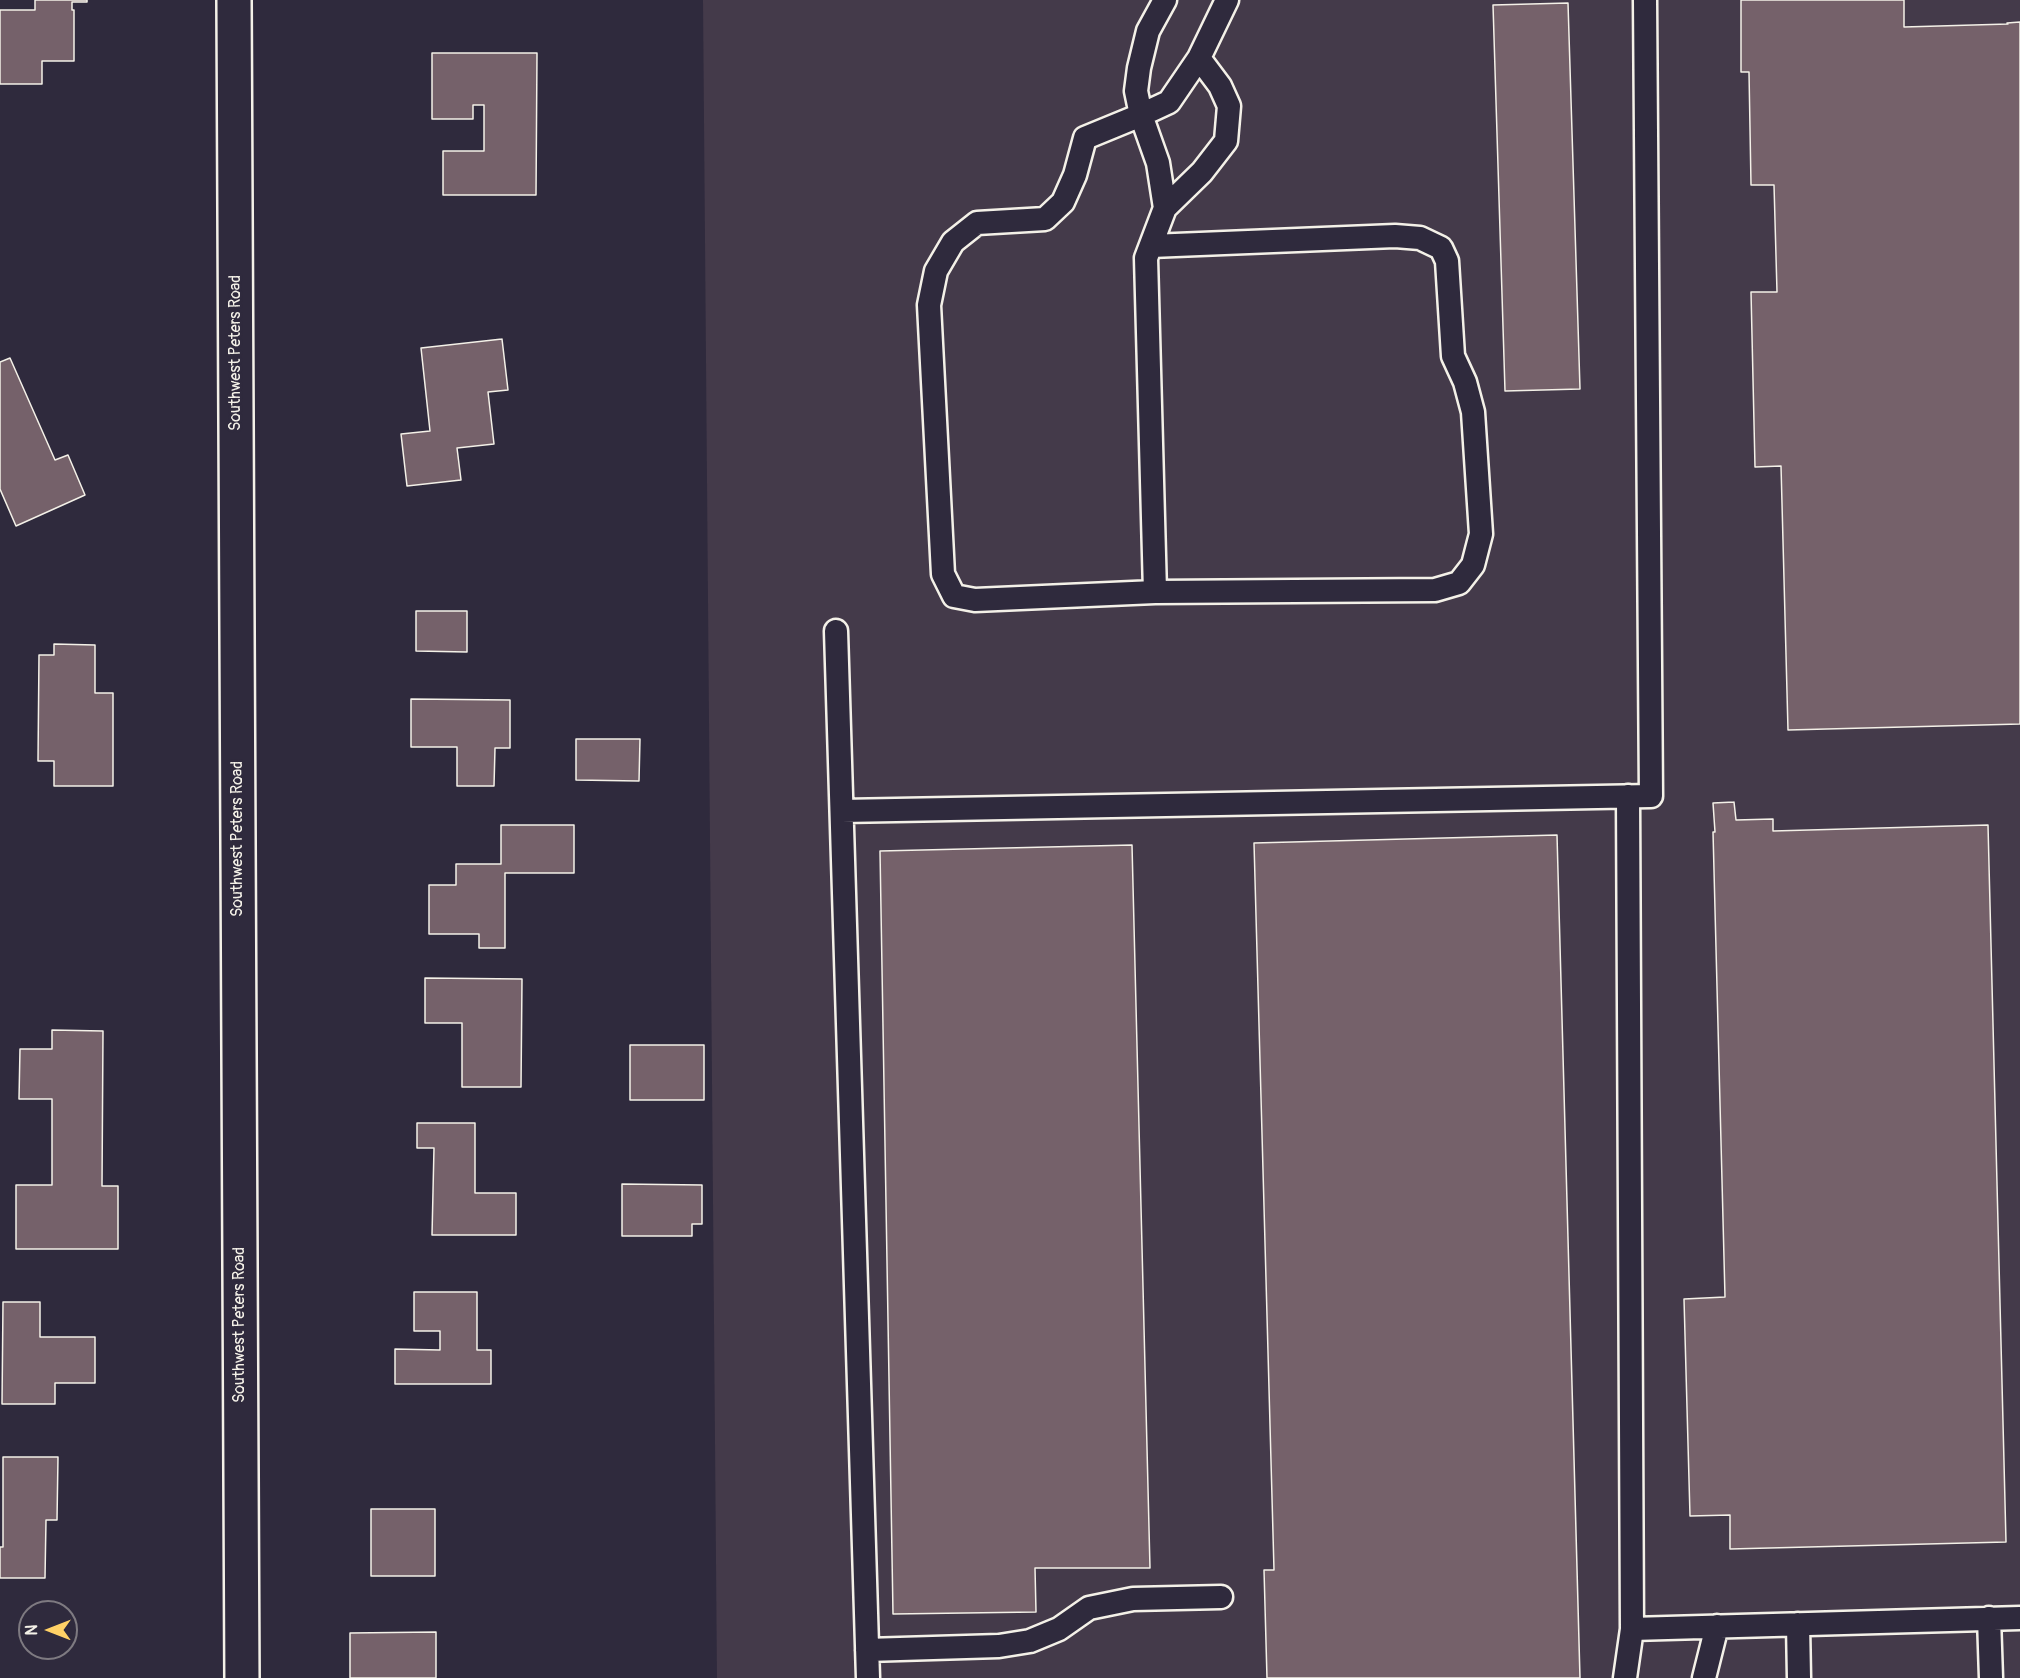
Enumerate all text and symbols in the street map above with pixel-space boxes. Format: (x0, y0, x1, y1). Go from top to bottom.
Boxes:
street label: Southwest Peters Road (226, 275, 246, 431)
street label: Southwest Peters Road (228, 761, 248, 917)
street label: Southwest Peters Road (230, 1247, 250, 1403)
north arrow (18, 1600, 78, 1660)
text: N (22, 1625, 42, 1635)

